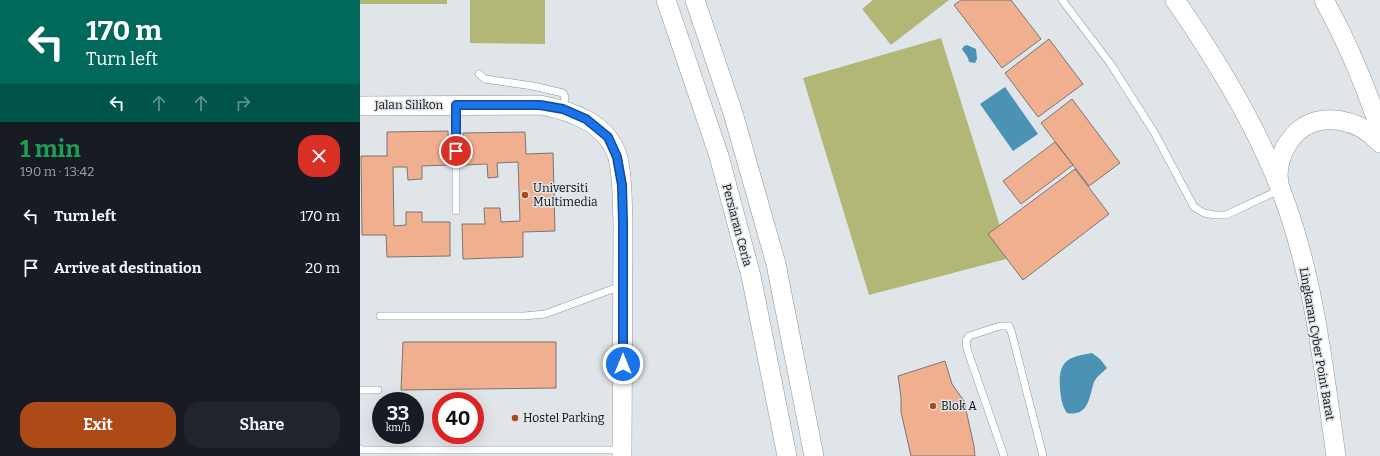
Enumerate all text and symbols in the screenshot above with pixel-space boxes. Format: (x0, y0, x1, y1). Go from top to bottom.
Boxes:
text: 170 m (86, 14, 162, 47)
icon: left (20, 16, 72, 68)
text: Turn left (86, 48, 158, 70)
icon: left (106, 92, 128, 114)
icon: ahead (148, 92, 170, 114)
icon: ahead (190, 92, 212, 114)
icon: right (232, 92, 254, 114)
street label: Jalan Silikon (374, 98, 444, 112)
pin (439, 134, 473, 168)
text: 1 min (20, 135, 81, 163)
button: close (298, 135, 340, 177)
icon: arrive (445, 140, 467, 162)
text: 190 m · 13:42 (20, 164, 94, 179)
place label: Universiti Multimedia (533, 181, 598, 209)
street label: Persiaran Ceria (719, 182, 755, 268)
marker: Universiti Multimedia (520, 190, 530, 200)
icon: left (20, 205, 42, 227)
text: Turn left (54, 207, 116, 225)
text: 170 m (300, 207, 340, 225)
icon: arrive (20, 257, 42, 279)
text: Arrive at destination (54, 259, 201, 277)
text: 20 m (305, 259, 340, 277)
street label: Lingkaran Cyber Point Barat (1297, 266, 1337, 422)
position arrow (602, 343, 644, 385)
speed limit sign: 40 (432, 392, 484, 444)
place label: Blok A (941, 399, 977, 413)
text: 33 (387, 401, 409, 425)
marker: Blok A (928, 401, 938, 411)
button: Exit (20, 402, 176, 448)
button: Share (184, 402, 340, 448)
place label: Hostel Parking (523, 411, 605, 425)
marker: Hostel Parking (510, 413, 520, 423)
text: km/h (386, 422, 410, 434)

